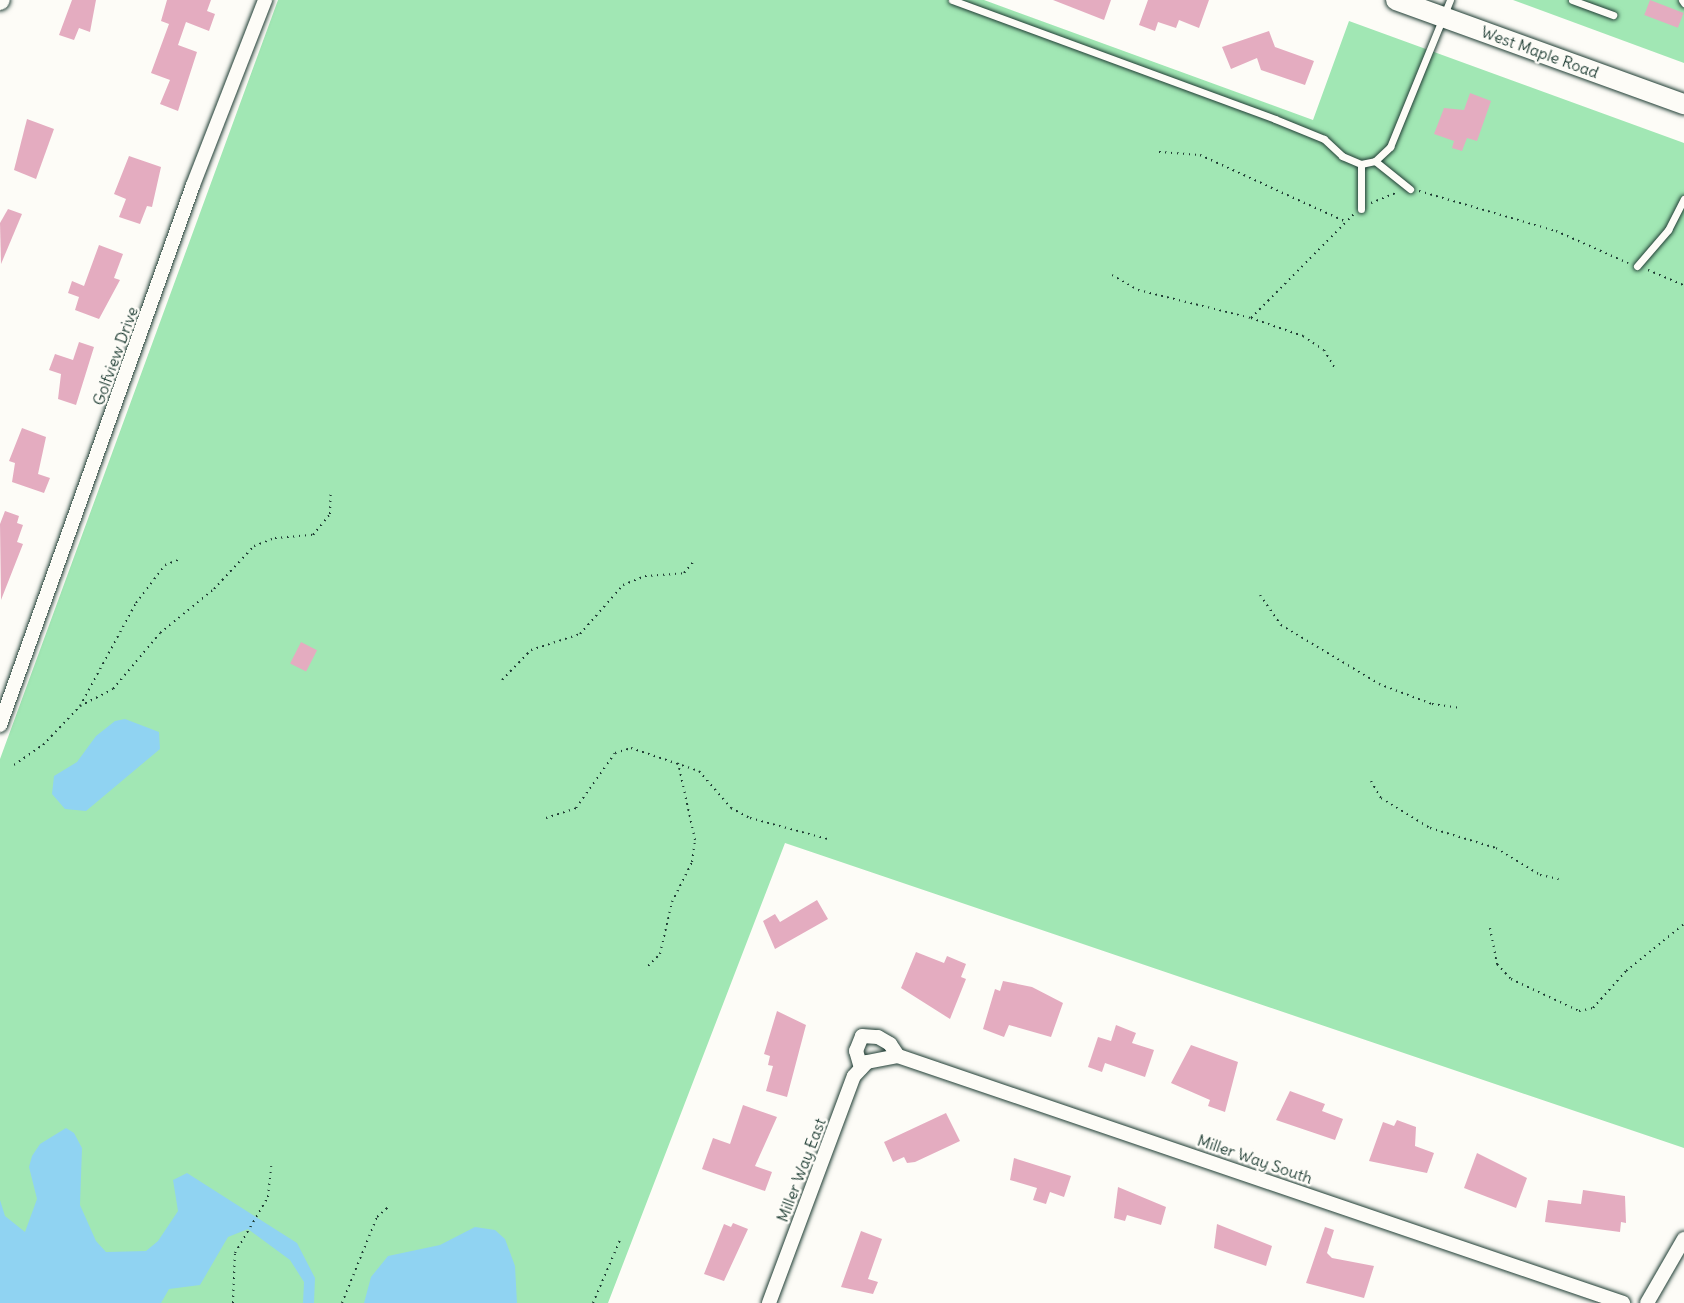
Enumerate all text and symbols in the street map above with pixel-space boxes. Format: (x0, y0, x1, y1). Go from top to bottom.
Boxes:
street label: West Maple Road (1479, 22, 1601, 82)
street label: Golfview Drive (88, 304, 142, 408)
street label: Miller Way East (772, 1115, 830, 1225)
street label: Miller Way South (1195, 1130, 1315, 1188)

